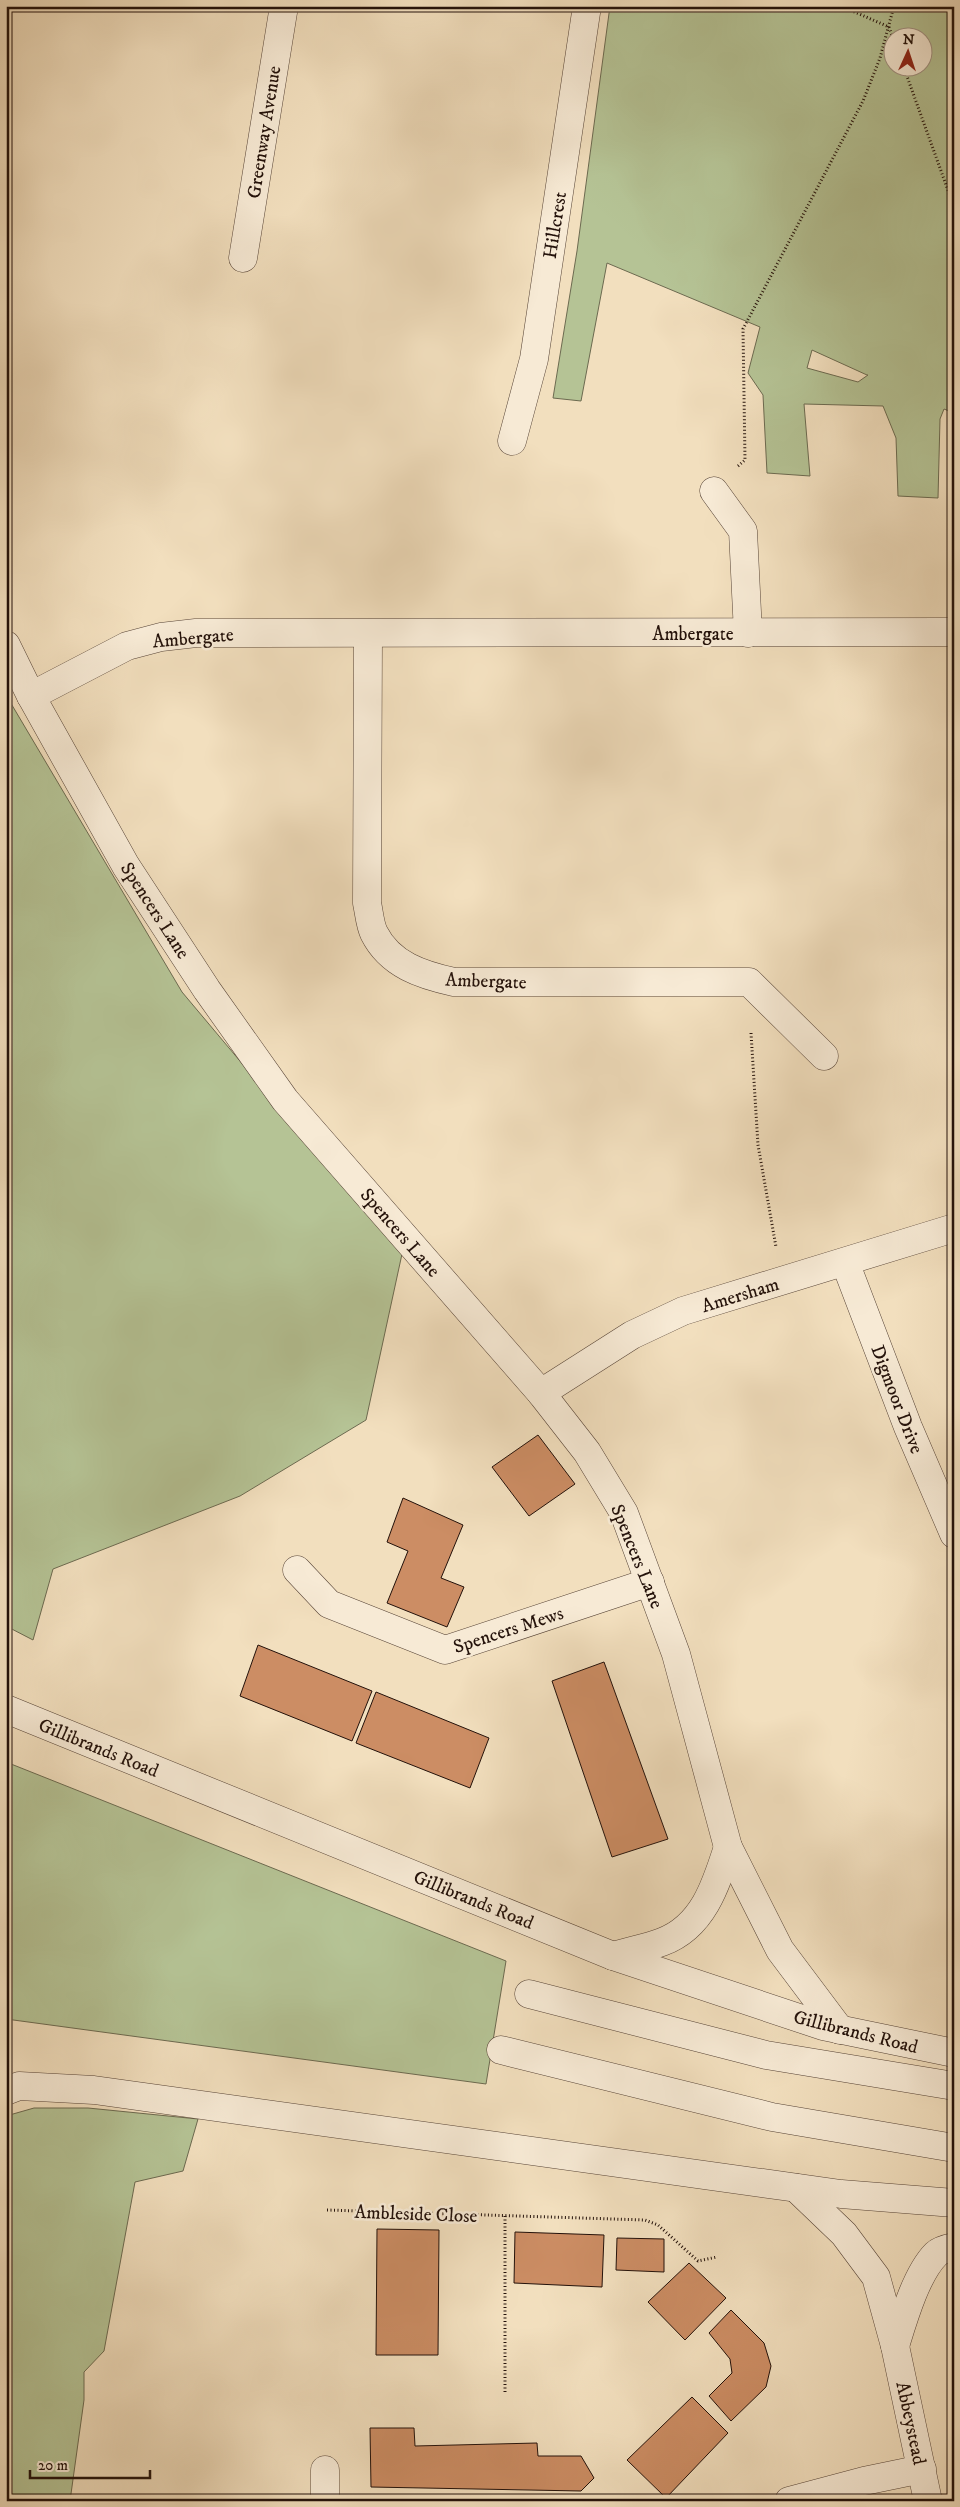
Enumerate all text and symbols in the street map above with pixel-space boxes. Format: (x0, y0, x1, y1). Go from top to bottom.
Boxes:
north arrow (882, 28, 932, 78)
text: N (902, 31, 915, 49)
street label: Greenway Avenue (243, 64, 286, 200)
street label: Hillcrest (539, 190, 572, 260)
street label: Ambergate (152, 623, 235, 653)
street label: Ambergate (652, 623, 734, 646)
street label: Spencers Lane (115, 858, 194, 963)
street label: Ambergate (445, 969, 527, 994)
street label: Spencers Lane (355, 1184, 445, 1282)
street label: Amersham (699, 1273, 782, 1318)
street label: Digmoor Drive (865, 1342, 928, 1457)
street label: Spencers Lane (605, 1501, 668, 1612)
street label: Spencers Mews (451, 1602, 566, 1659)
street label: Gillibrands Road (35, 1714, 162, 1783)
street label: Gillibrands Road (410, 1866, 537, 1935)
street label: Gillibrands Road (791, 2006, 921, 2059)
street label: Ambleside Close (354, 2201, 478, 2228)
street label: Abbeystead (890, 2380, 931, 2468)
scale bar (30, 2447, 150, 2479)
text: 20 m (38, 2456, 68, 2475)

